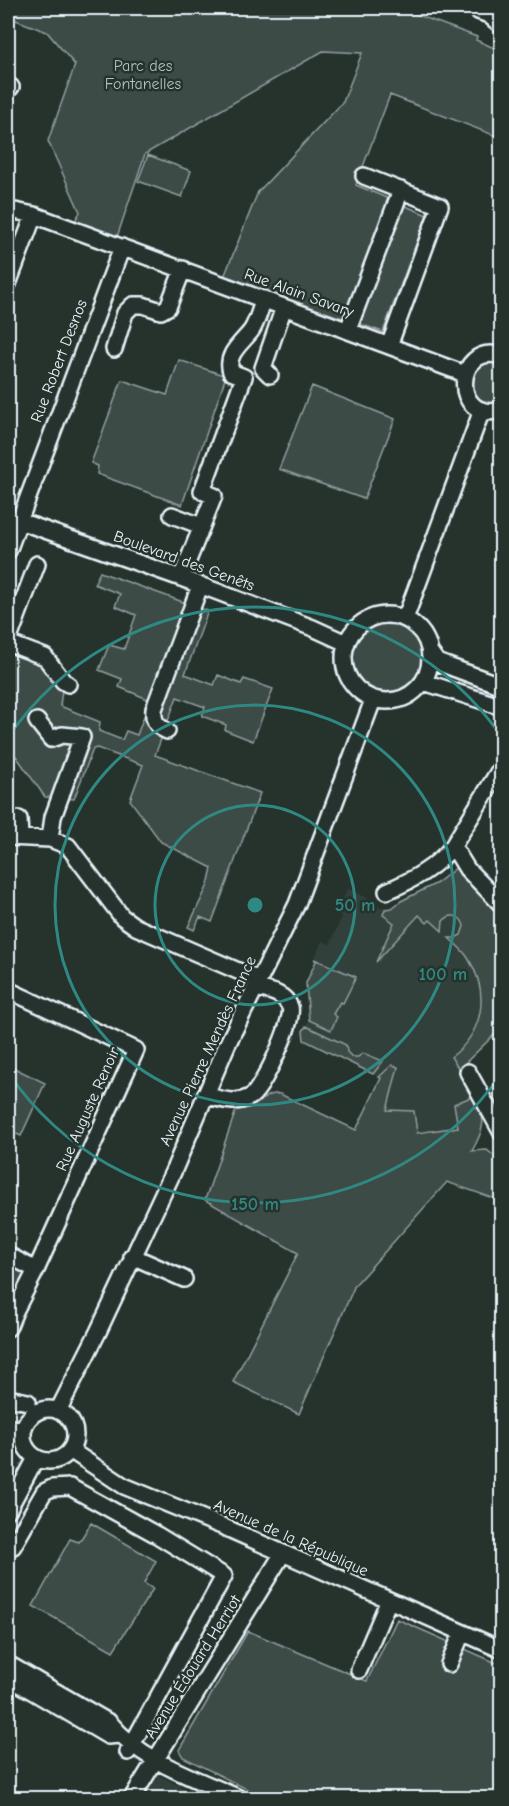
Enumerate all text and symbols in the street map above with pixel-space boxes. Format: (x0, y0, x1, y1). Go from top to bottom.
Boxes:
park label: Parc des Fontanelles (105, 57, 182, 93)
street label: Rue Alain Savary (242, 265, 357, 321)
street label: Rue Robert Desnos (27, 297, 91, 425)
street label: Boulevard des Genêts (111, 527, 257, 595)
centre of rings (245, 895, 265, 915)
text: 50 m (335, 895, 375, 916)
street label: Avenue Pierre Mendès France (156, 953, 260, 1149)
text: 100 m (419, 964, 467, 985)
street label: Rue Auguste Renoir (53, 1044, 124, 1174)
text: 150 m (231, 1194, 279, 1215)
street label: Avenue de la République (211, 1496, 371, 1580)
street label: Avenue Édouard Herriot (141, 1591, 245, 1742)

